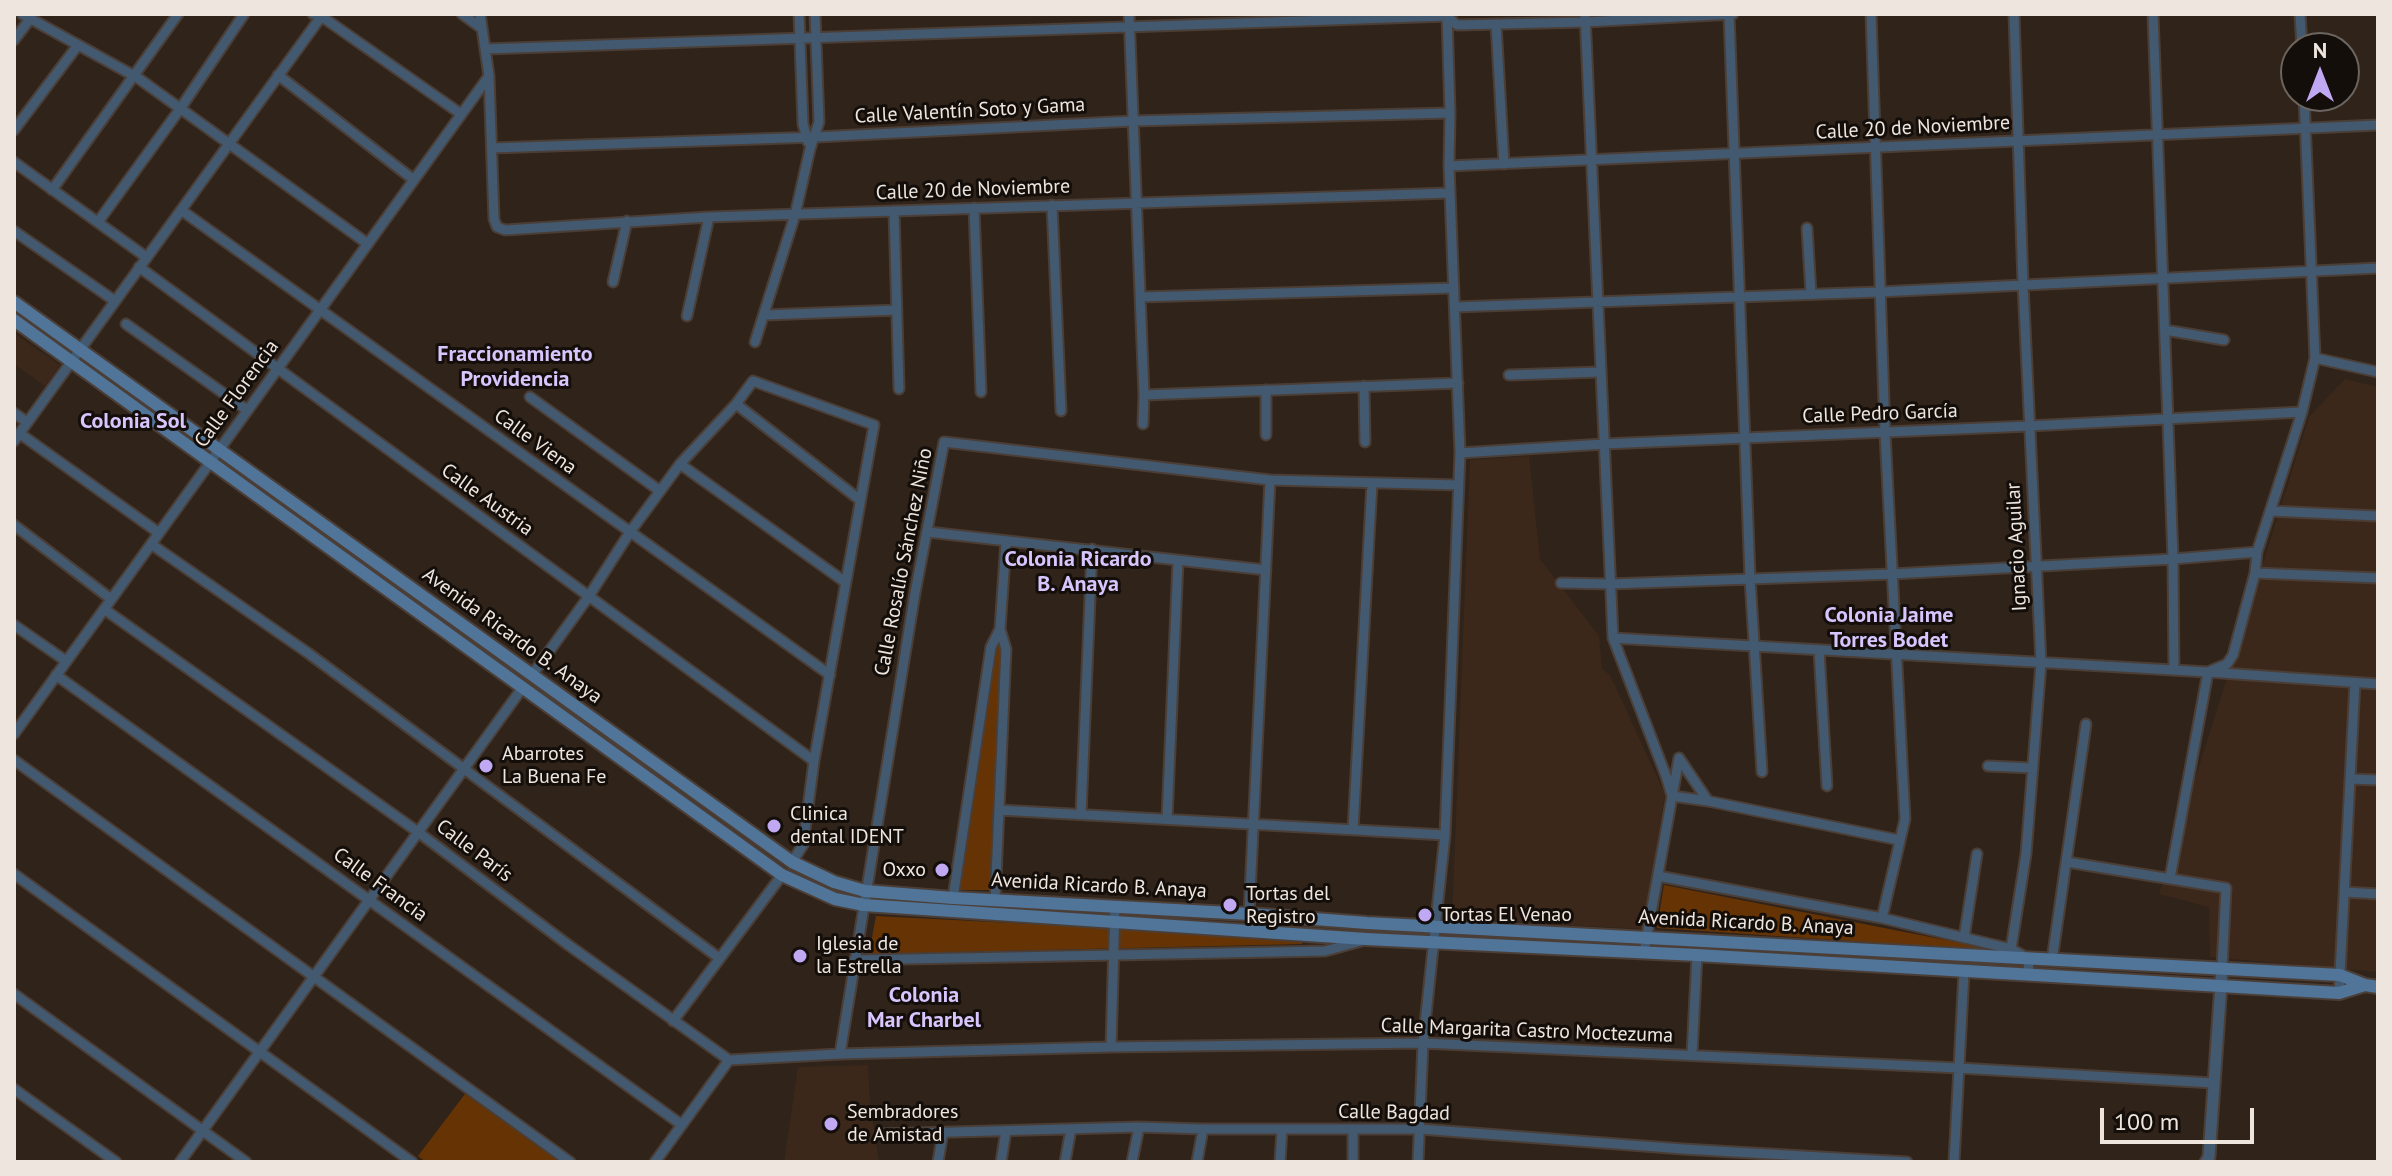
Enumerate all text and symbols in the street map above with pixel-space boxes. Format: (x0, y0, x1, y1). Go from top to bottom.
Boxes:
north arrow (2280, 32, 2360, 112)
text: N (2313, 36, 2327, 64)
street label: Calle Valentín Soto y Gama (854, 93, 1086, 129)
street label: Calle 20 de Noviembre (1815, 111, 2011, 145)
street label: Calle 20 de Noviembre (875, 175, 1071, 205)
street label: Calle Florencia (190, 335, 284, 453)
district label: Fraccionamiento Providencia (437, 342, 593, 394)
street label: Calle Pedro García (1802, 399, 1958, 429)
street label: Calle Viena (489, 404, 581, 480)
district label: Colonia Sol (80, 409, 186, 435)
street label: Calle Rosalío Sánchez Niño (870, 446, 938, 678)
street label: Calle Austria (436, 459, 538, 541)
street label: Ignacio Aguilar (2002, 482, 2032, 612)
district label: Colonia Ricardo B. Anaya (1005, 547, 1151, 598)
street label: Avenida Ricardo B. Anaya (418, 563, 606, 709)
district label: Colonia Jaime Torres Bodet (1824, 603, 1954, 654)
place label: Abarrotes La Buena Fe (502, 742, 607, 789)
marker: Abarrotes La Buena Fe (477, 757, 495, 775)
place label: Clinica dental IDENT (790, 802, 904, 849)
street label: Calle París (431, 815, 517, 887)
marker: Clinica dental IDENT (765, 817, 783, 835)
street label: Calle Francia (328, 843, 432, 927)
place label: Oxxo (882, 858, 926, 882)
marker: Oxxo (933, 861, 951, 879)
street label: Avenida Ricardo B. Anaya (991, 868, 1207, 904)
place label: Tortas del Registro (1246, 882, 1330, 929)
marker: Tortas del Registro (1221, 896, 1239, 914)
place label: Tortas El Venao (1441, 903, 1572, 927)
street label: Avenida Ricardo B. Anaya (1638, 905, 1854, 941)
marker: Tortas El Venao (1416, 906, 1434, 924)
place label: Iglesia de la Estrella (816, 932, 902, 979)
marker: Iglesia de la Estrella (791, 947, 809, 965)
district label: Colonia Mar Charbel (867, 983, 981, 1034)
street label: Calle Margarita Castro Moctezuma (1380, 1014, 1674, 1048)
scale bar (2104, 1092, 2258, 1142)
place label: Sembradores de Amistad (847, 1100, 958, 1147)
street label: Calle Bagdad (1338, 1100, 1450, 1126)
text: 100 m (2114, 1106, 2179, 1137)
marker: Sembradores de Amistad (822, 1115, 840, 1133)

